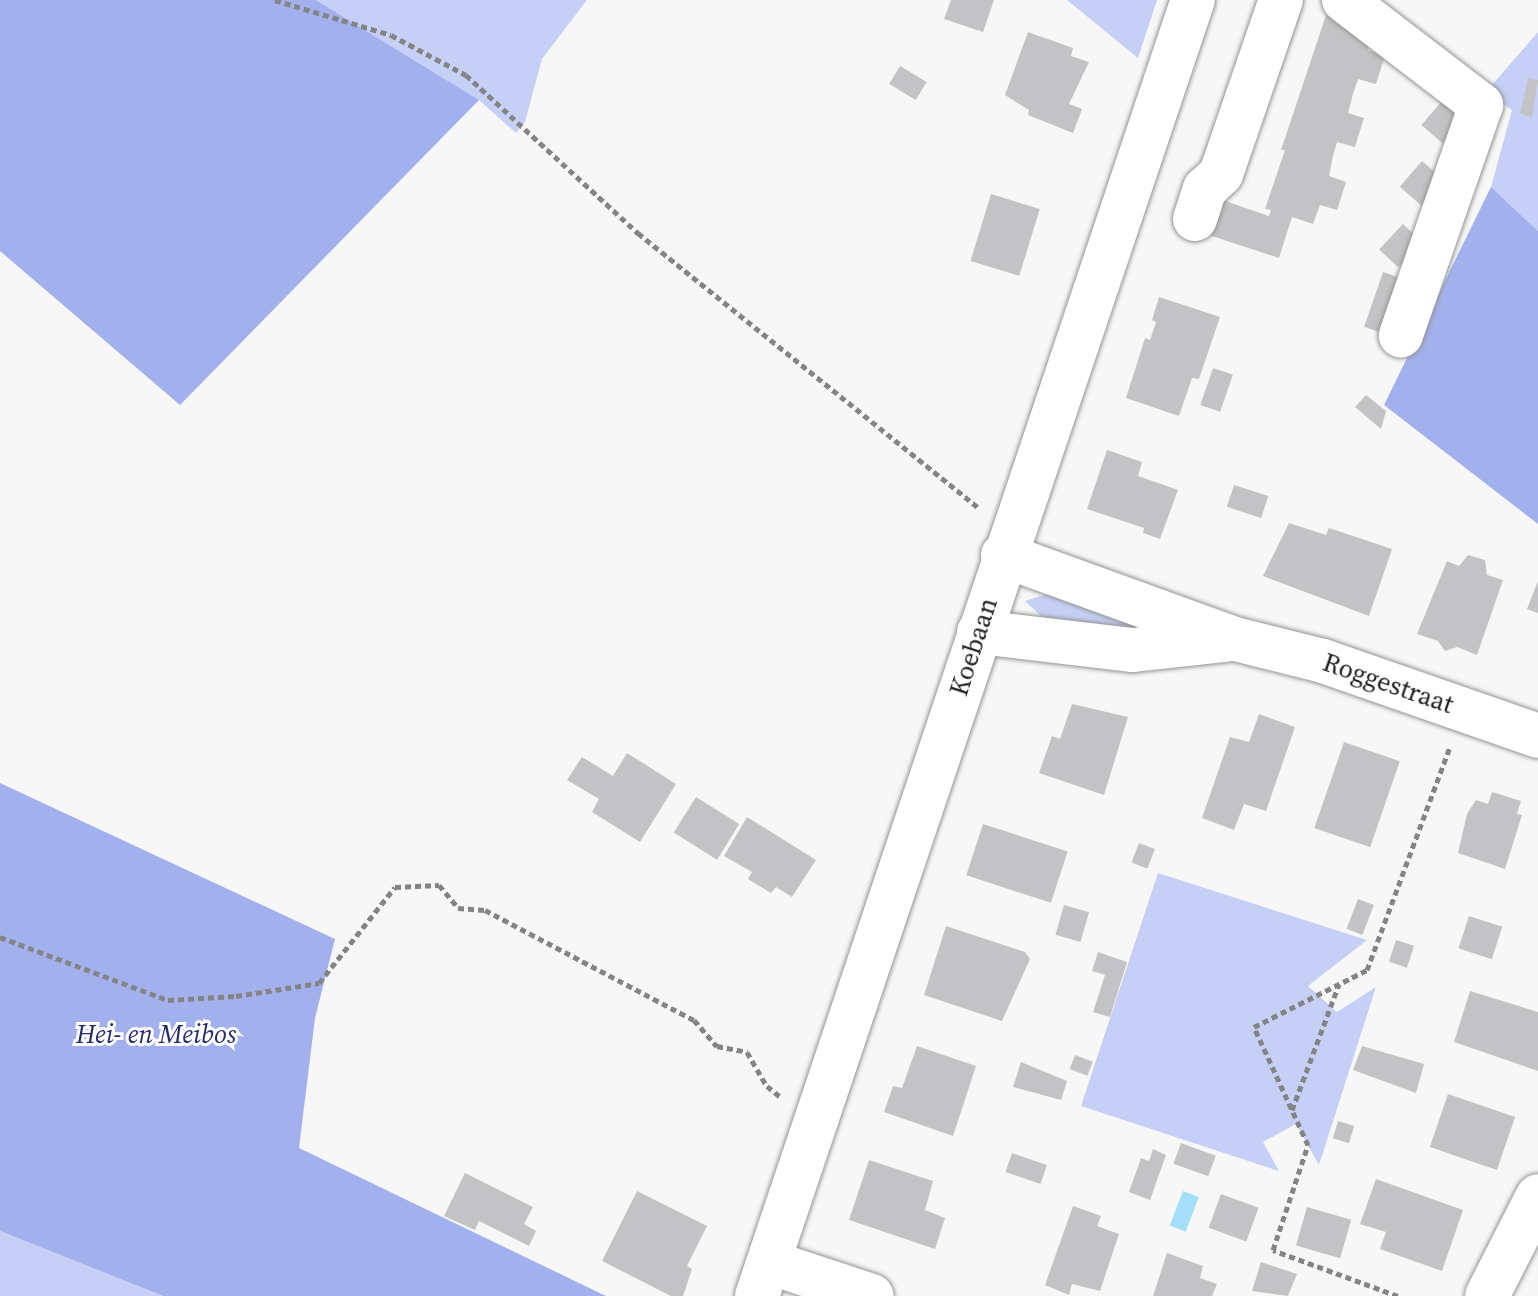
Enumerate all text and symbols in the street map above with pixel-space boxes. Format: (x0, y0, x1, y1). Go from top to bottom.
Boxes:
street label: Koebaan (944, 594, 1004, 700)
street label: Roggestraat (1319, 647, 1457, 721)
park label: Hei- en Meibos (76, 1019, 236, 1051)

